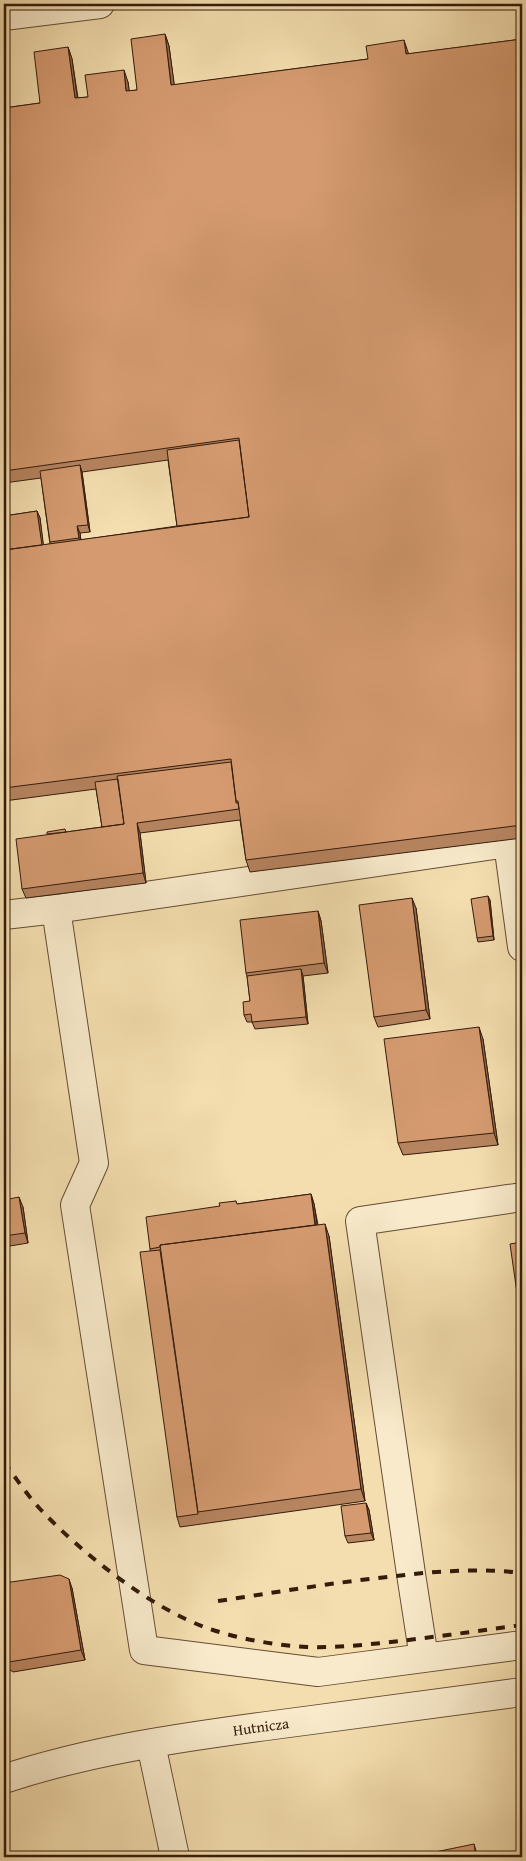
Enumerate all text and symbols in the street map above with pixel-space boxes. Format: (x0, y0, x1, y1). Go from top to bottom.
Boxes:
street label: Hutnicza (232, 1712, 290, 1741)

